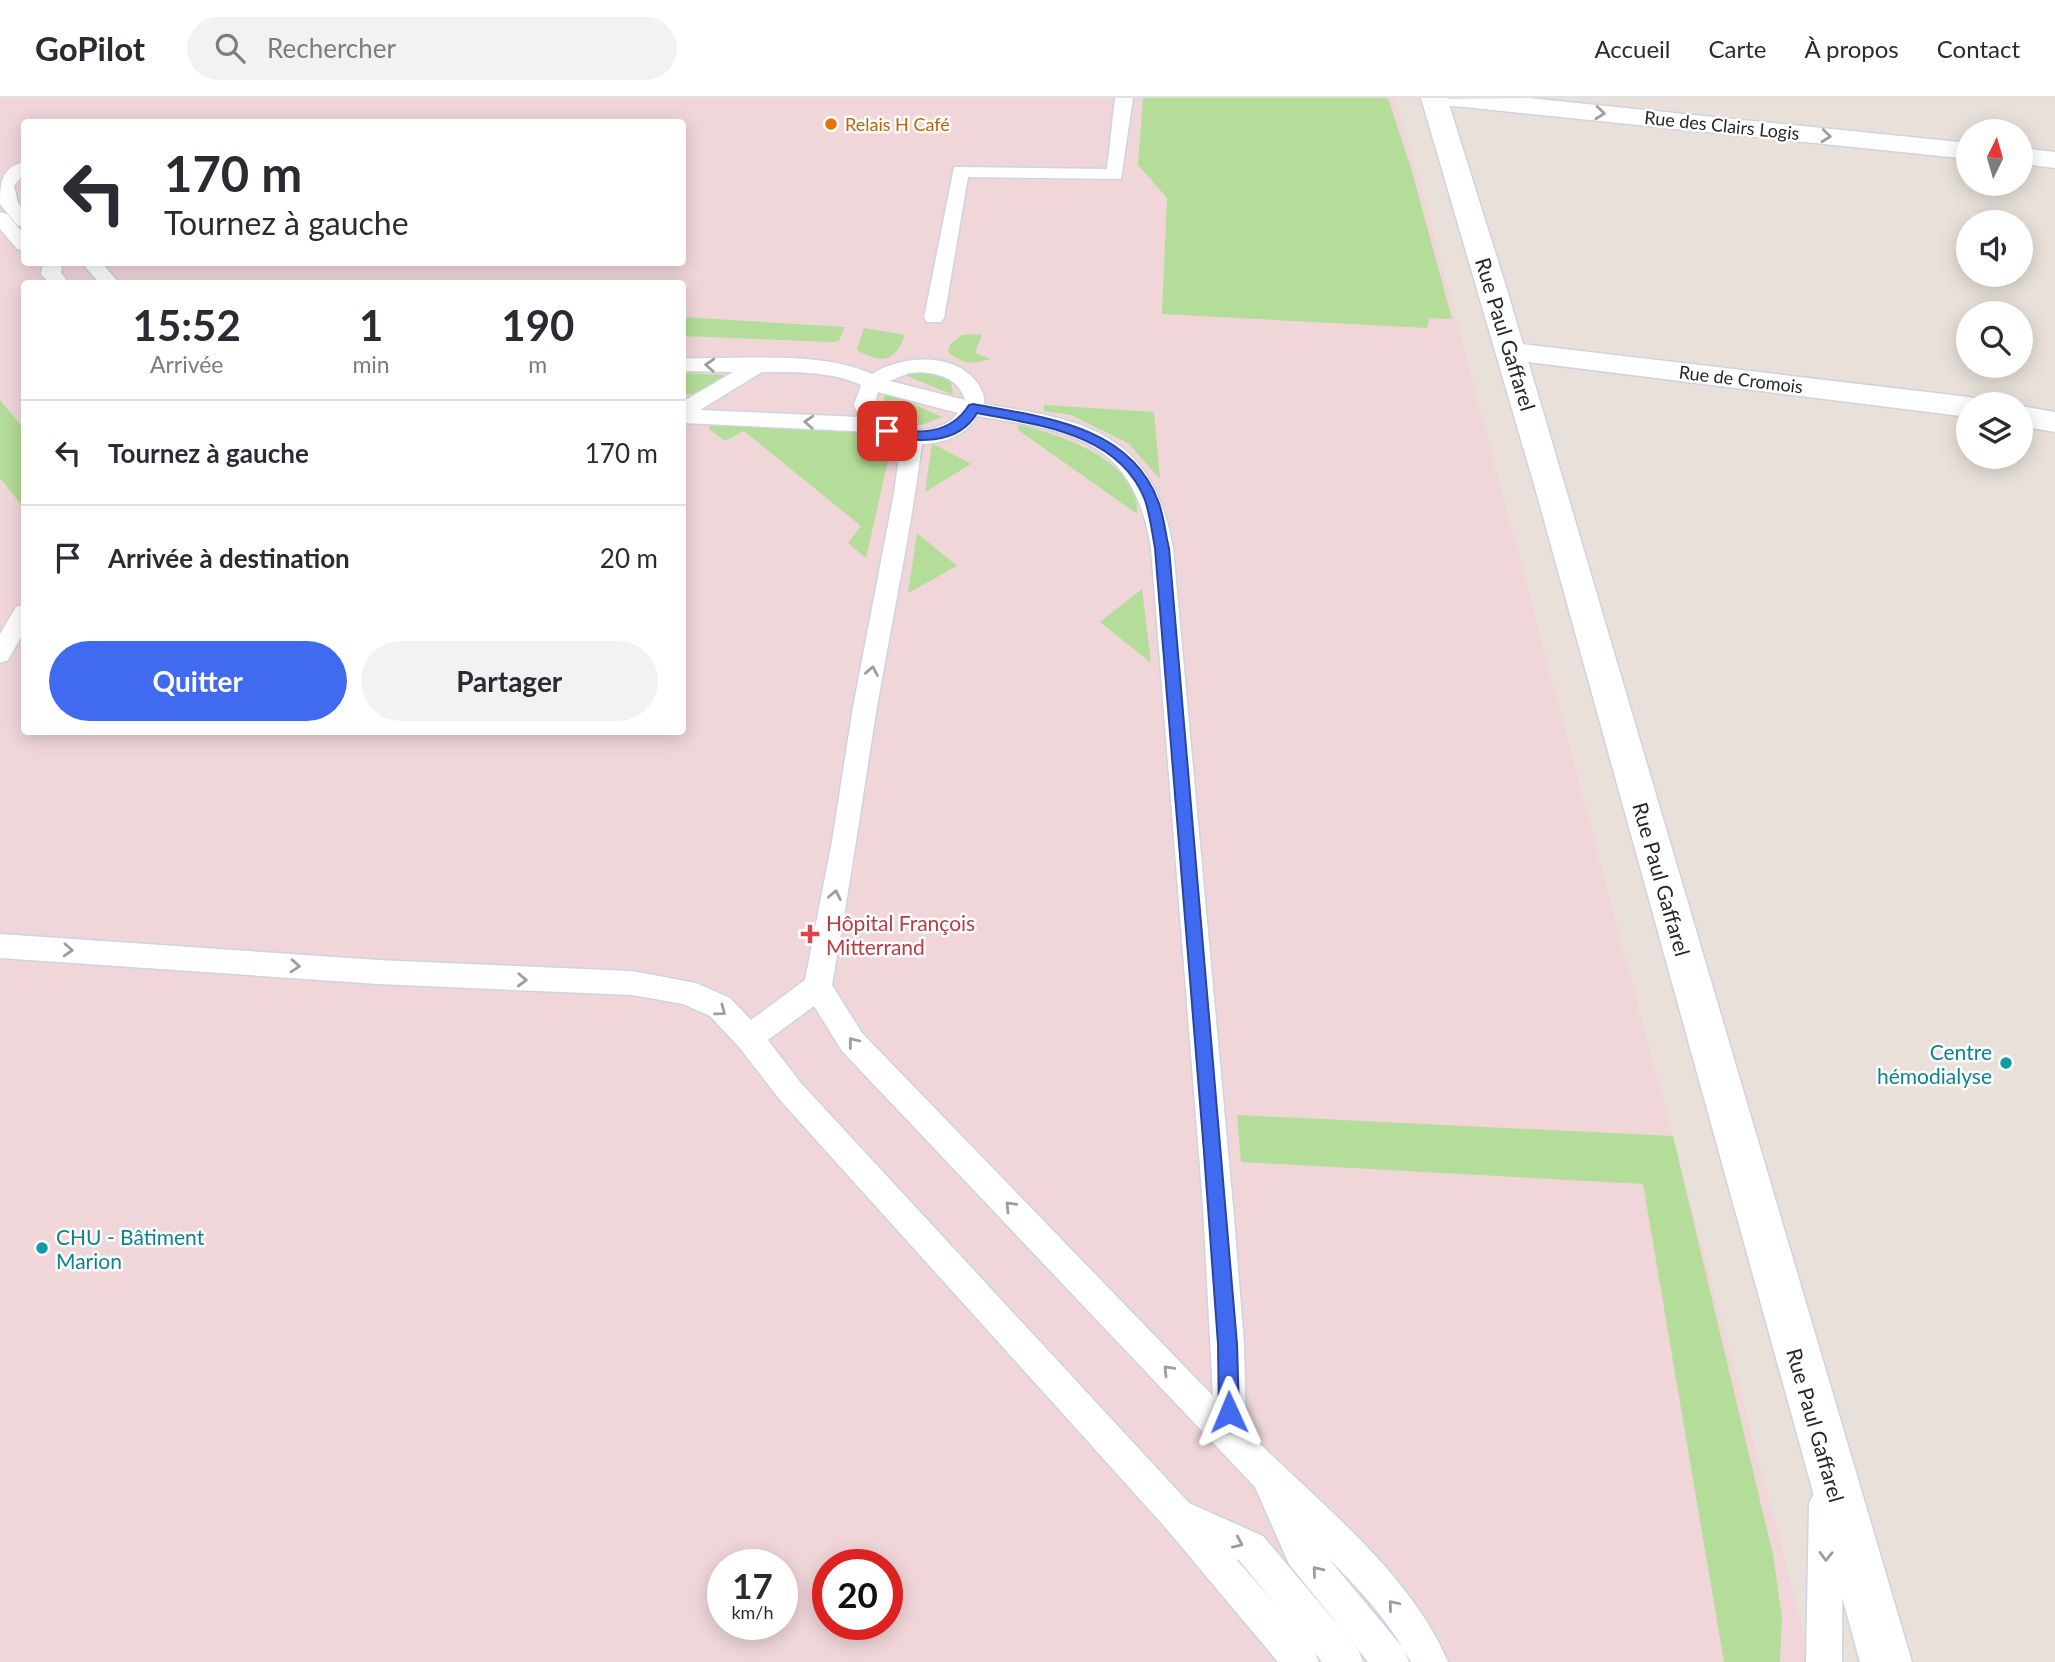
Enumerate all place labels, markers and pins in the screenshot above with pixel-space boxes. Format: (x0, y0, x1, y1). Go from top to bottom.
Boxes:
place label: Relais H Café (845, 113, 950, 135)
marker: Relais H Café (823, 116, 839, 132)
pin (857, 401, 917, 461)
place label: Hôpital François Mitterrand (826, 910, 975, 959)
marker: Hôpital François Mitterrand (800, 924, 820, 944)
place label: Centre hémodialyse (1877, 1039, 1992, 1088)
marker: Centre hémodialyse (1998, 1055, 2014, 1071)
place label: CHU - Bâtiment Marion (56, 1224, 205, 1273)
marker: CHU - Bâtiment Marion (34, 1240, 50, 1256)

